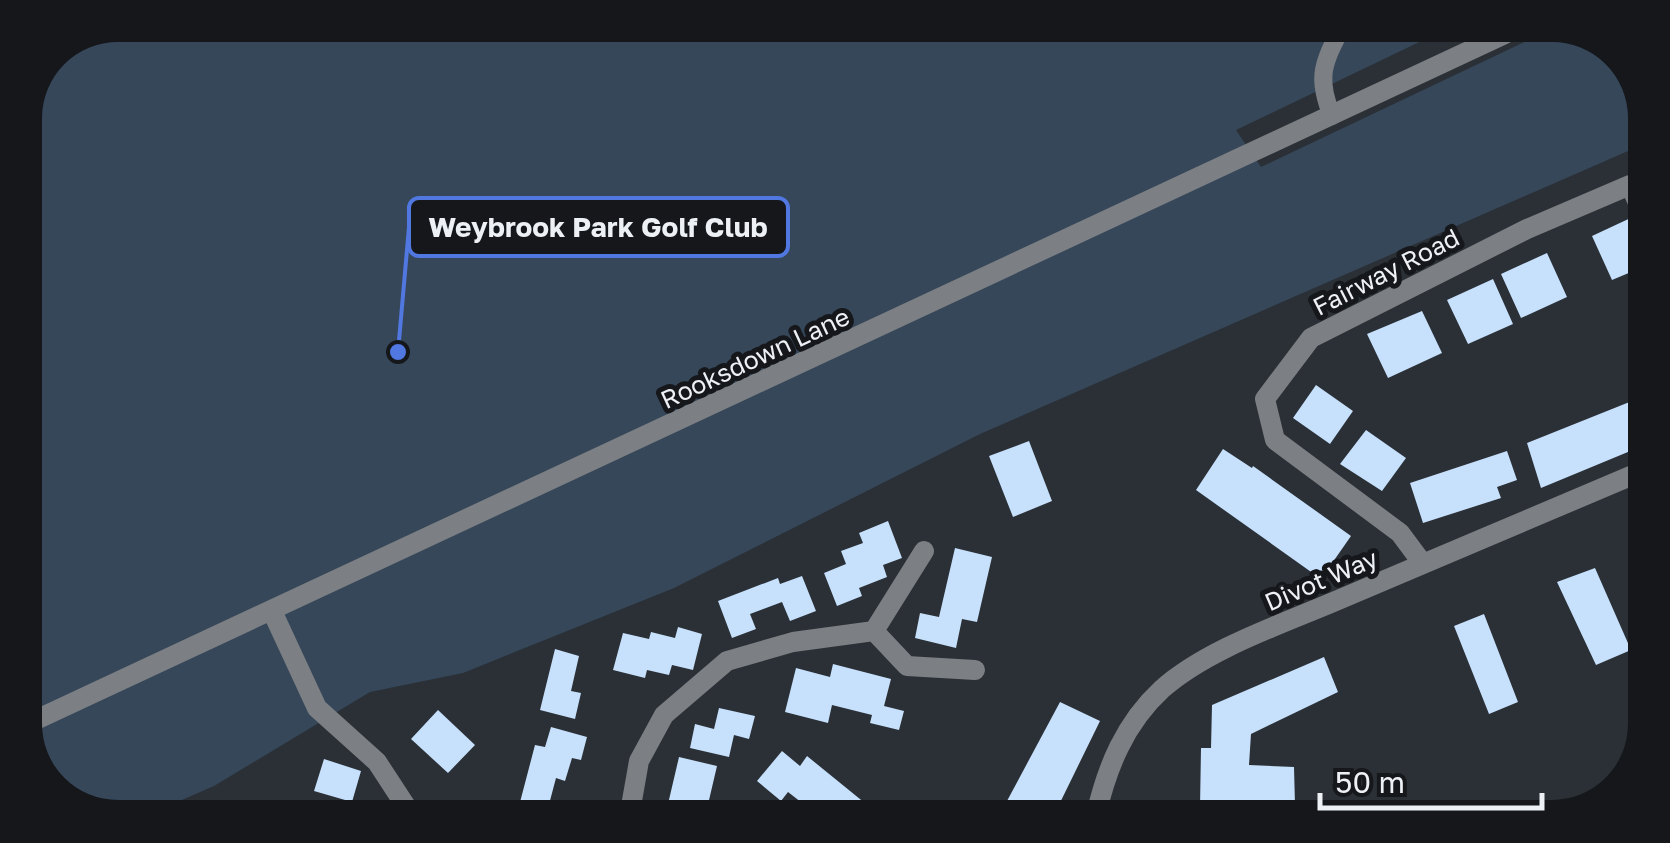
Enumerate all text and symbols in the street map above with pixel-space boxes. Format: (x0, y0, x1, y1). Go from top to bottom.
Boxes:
callout: Weybrook Park Golf Club (409, 198, 788, 256)
text: Weybrook Park Golf Club (428, 210, 768, 243)
street label: Fairway Road (1307, 221, 1464, 322)
street label: Rooksdown Lane (656, 300, 854, 415)
street label: Divot Way (1260, 542, 1382, 617)
scale bar (1320, 748, 1542, 810)
text: 50 m (1335, 764, 1405, 800)

